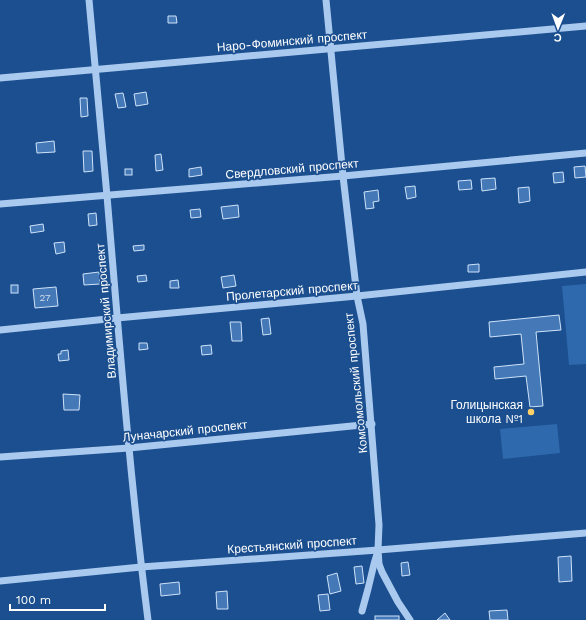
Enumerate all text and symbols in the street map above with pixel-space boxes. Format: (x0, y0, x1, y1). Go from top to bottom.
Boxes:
north arrow (538, 8, 578, 48)
street label: Наро-Фоминский проспект (216, 27, 368, 55)
text: С (554, 31, 562, 44)
street label: Свердловский проспект (225, 156, 360, 182)
street label: Владимирский проспект (93, 242, 119, 379)
street label: Пролетарский проспект (225, 278, 359, 304)
house number: 27 (39, 292, 51, 303)
street label: Комсомольский проспект (342, 312, 370, 454)
place label: Голицынская школа №1 (450, 398, 523, 426)
marker: Голицынская школа №1 (526, 407, 536, 417)
street label: Луначарский проспект (122, 417, 249, 445)
street label: Крестьянский проспект (227, 533, 358, 557)
scale bar (10, 586, 105, 612)
text: 100 m (16, 593, 51, 607)

